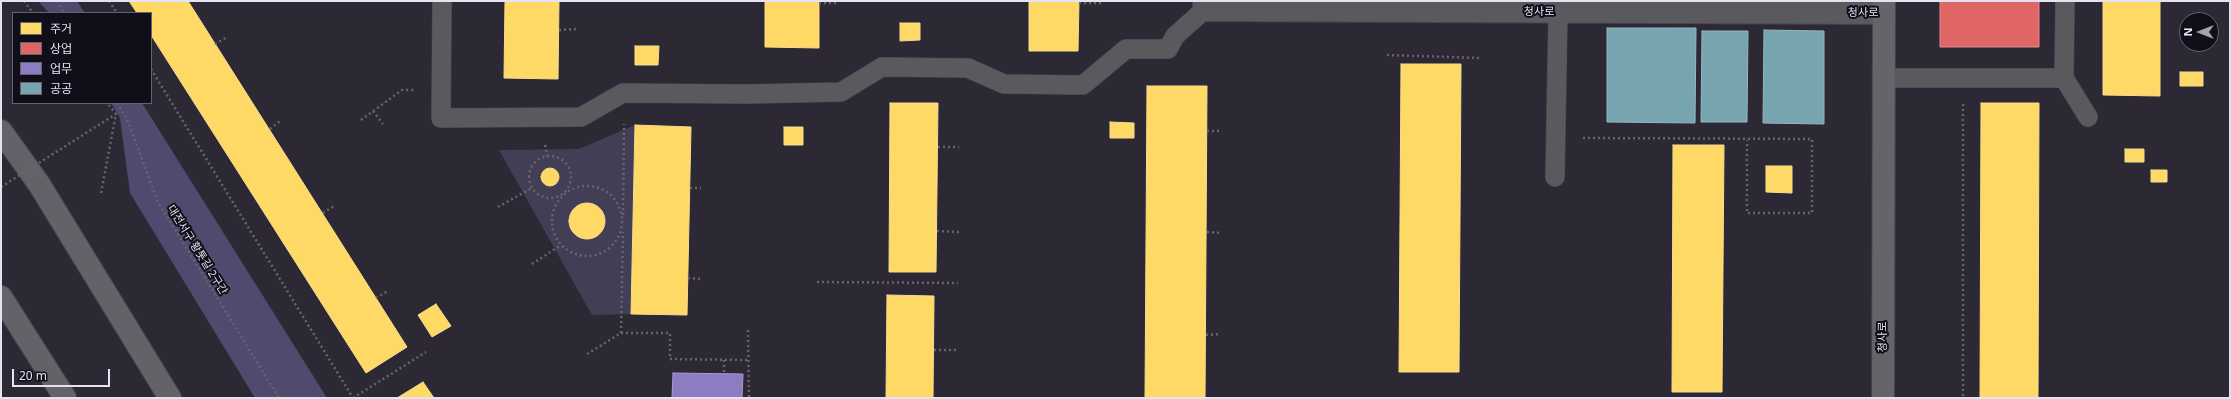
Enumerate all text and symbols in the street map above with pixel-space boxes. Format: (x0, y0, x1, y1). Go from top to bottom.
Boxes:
street label: 청사로 (1524, 5, 1554, 19)
street label: 청사로 (1848, 6, 1878, 20)
legend (12, 12, 152, 104)
north arrow (2179, 12, 2219, 52)
text: 주거 (50, 20, 72, 37)
text: N (2180, 28, 2195, 36)
text: 상업 (50, 40, 72, 57)
text: 업무 (50, 60, 72, 77)
text: 공공 (50, 80, 72, 97)
street label: 대전서구 황톳길 2구간 (164, 203, 230, 297)
street label: 청사로 (1876, 322, 1890, 352)
scale bar (14, 361, 112, 387)
text: 20 m (19, 367, 47, 384)

